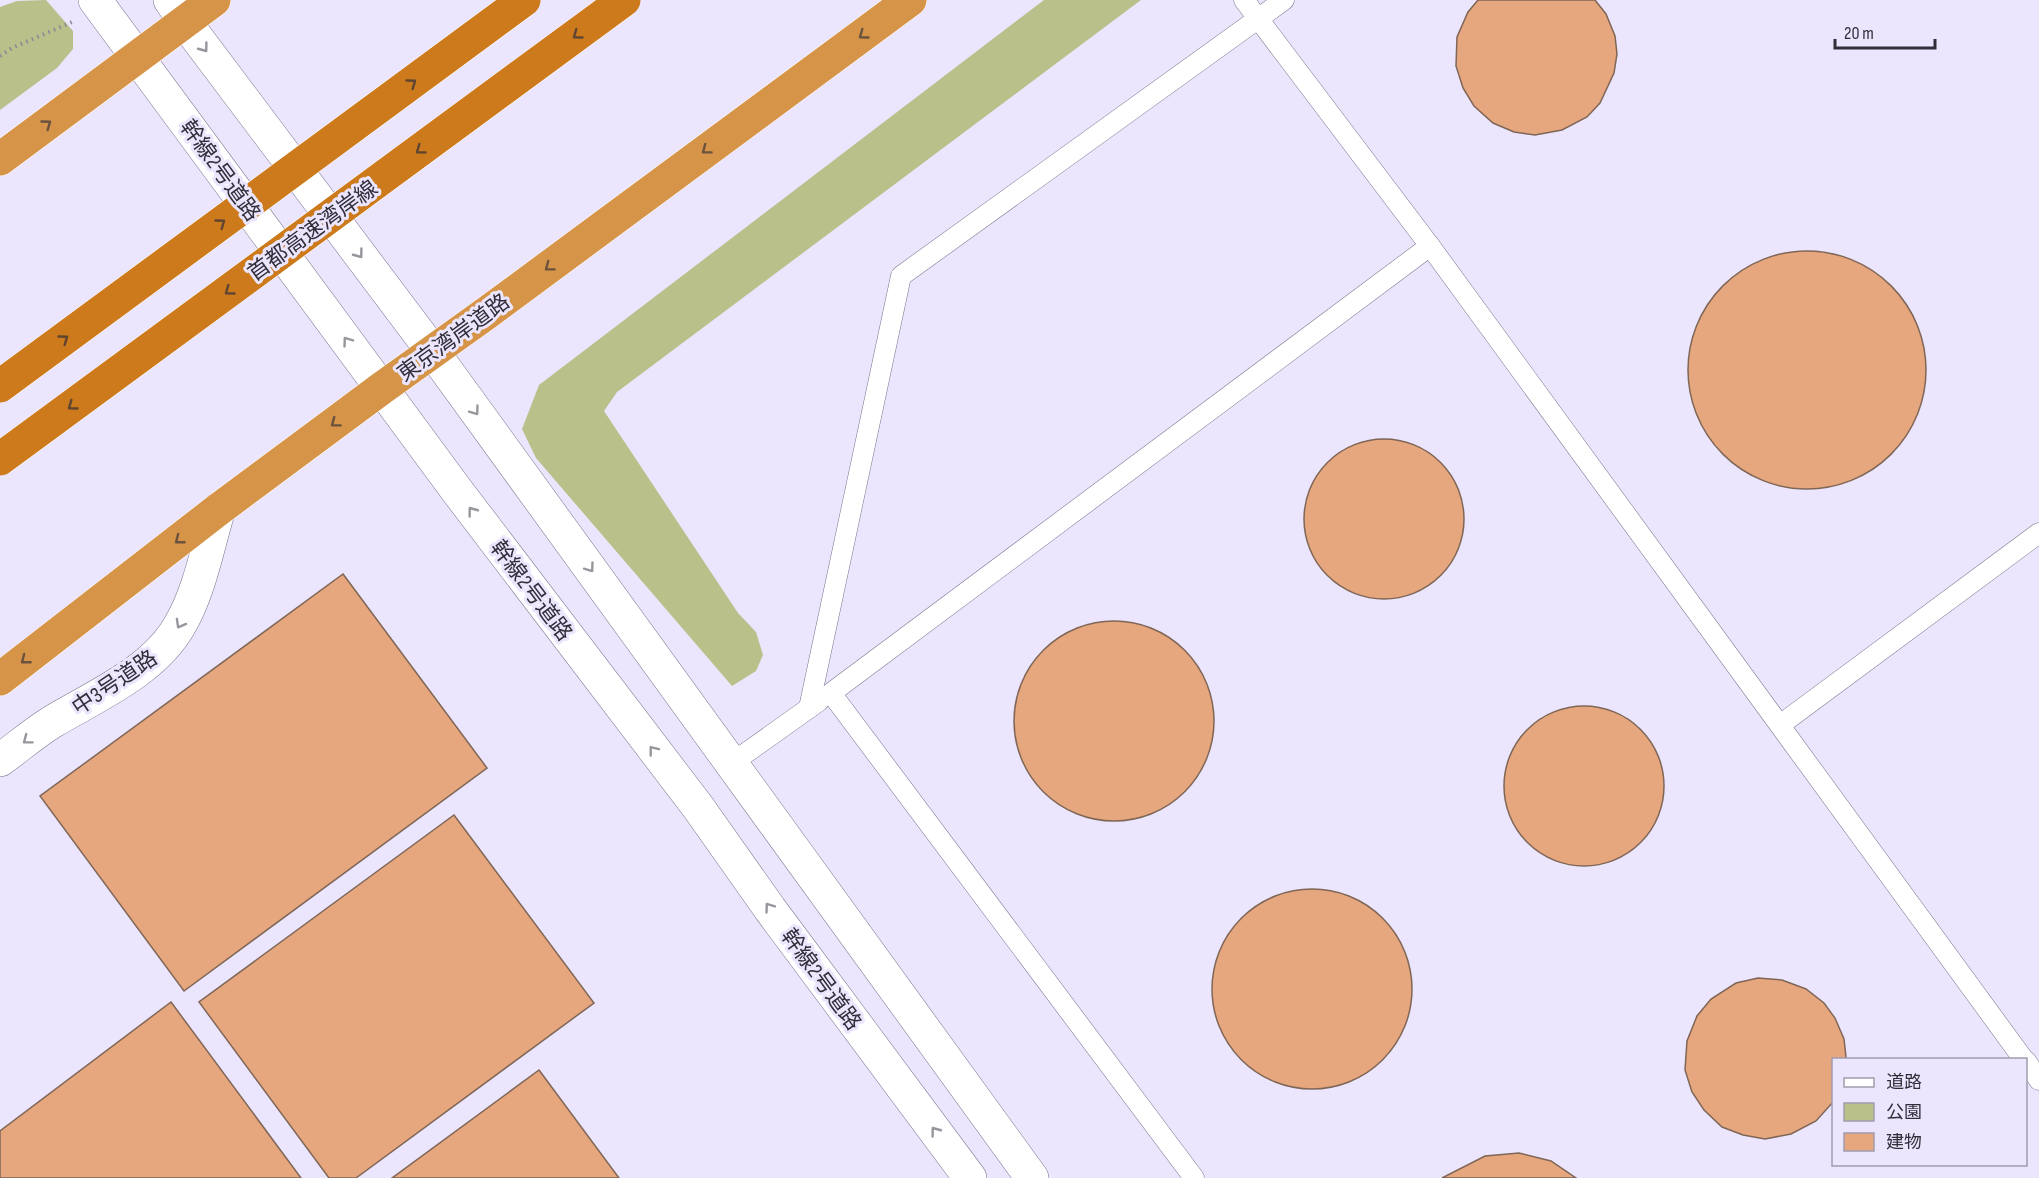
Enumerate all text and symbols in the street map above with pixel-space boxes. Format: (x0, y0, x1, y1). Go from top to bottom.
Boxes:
scale bar (1835, 12, 1936, 50)
text: 20 m (1844, 23, 1874, 44)
one-way arrow (572, 27, 583, 38)
one-way arrow (858, 27, 869, 38)
one-way arrow (197, 41, 208, 52)
one-way arrow (405, 79, 416, 90)
street label: 幹線2号道路 (174, 115, 266, 227)
one-way arrow (41, 120, 52, 131)
one-way arrow (415, 143, 426, 154)
one-way arrow (701, 143, 712, 154)
street label: 首都高速湾岸線 (243, 175, 383, 287)
one-way arrow (215, 219, 226, 230)
one-way arrow (352, 247, 363, 258)
one-way arrow (545, 259, 556, 270)
one-way arrow (224, 284, 235, 295)
street label: 東京湾岸道路 (393, 288, 515, 388)
one-way arrow (57, 335, 68, 346)
one-way arrow (343, 336, 354, 347)
one-way arrow (67, 399, 78, 410)
one-way arrow (468, 404, 479, 415)
one-way arrow (331, 416, 342, 427)
one-way arrow (469, 506, 480, 517)
one-way arrow (175, 533, 186, 544)
street label: 幹線2号道路 (484, 535, 577, 647)
one-way arrow (583, 562, 594, 573)
one-way arrow (176, 618, 187, 628)
street label: 中3号道路 (67, 645, 163, 722)
one-way arrow (21, 652, 32, 663)
one-way arrow (22, 733, 33, 744)
one-way arrow (650, 746, 661, 757)
one-way arrow (765, 902, 776, 913)
street label: 幹線2号道路 (775, 924, 867, 1036)
legend (1832, 1058, 2027, 1166)
text: 道路 (1886, 1072, 1922, 1093)
text: 公園 (1886, 1102, 1922, 1123)
one-way arrow (931, 1127, 942, 1138)
text: 建物 (1886, 1132, 1922, 1153)

